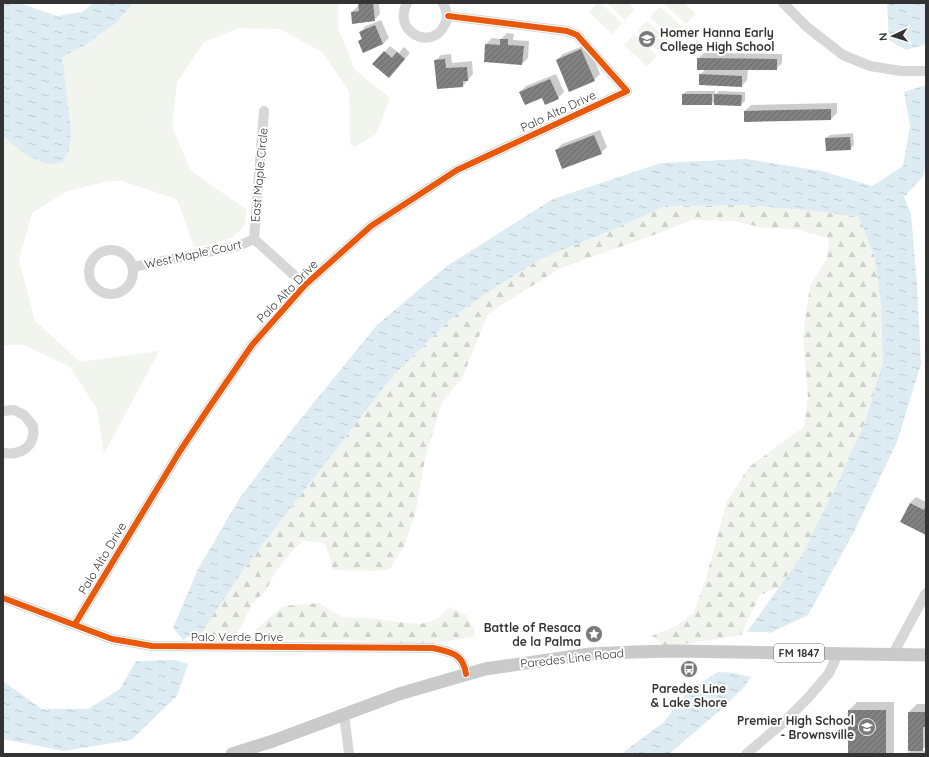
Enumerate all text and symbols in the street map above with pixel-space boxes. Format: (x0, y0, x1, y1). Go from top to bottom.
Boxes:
north arrow (873, 16, 913, 56)
place label: Homer Hanna Early College High School (660, 25, 774, 54)
school or university icon: Homer Hanna Early College High School (637, 29, 657, 49)
text: N (876, 32, 890, 41)
street label: Palo Alto Drive (518, 87, 598, 135)
street label: East Maple Circle (247, 127, 271, 223)
street label: West Maple Court (143, 236, 243, 272)
street label: Palo Alto Drive (253, 256, 321, 326)
street label: Palo Alto Drive (75, 519, 130, 597)
place label: Battle of Resaca de la Palma (484, 620, 581, 649)
place icon: Battle of Resaca de la Palma (584, 624, 604, 644)
street label: Palo Verde Drive (191, 629, 284, 644)
road number: FM 1847 (774, 644, 824, 662)
street label: Paredes Line Road (519, 645, 625, 671)
bus stop icon: Paredes Line & Lake Shore (679, 659, 699, 679)
place label: Paredes Line & Lake Shore (651, 681, 727, 710)
place label: Premier High School - Brownsville (737, 713, 854, 742)
school or university icon: Premier High School - Brownsville (857, 717, 877, 737)

